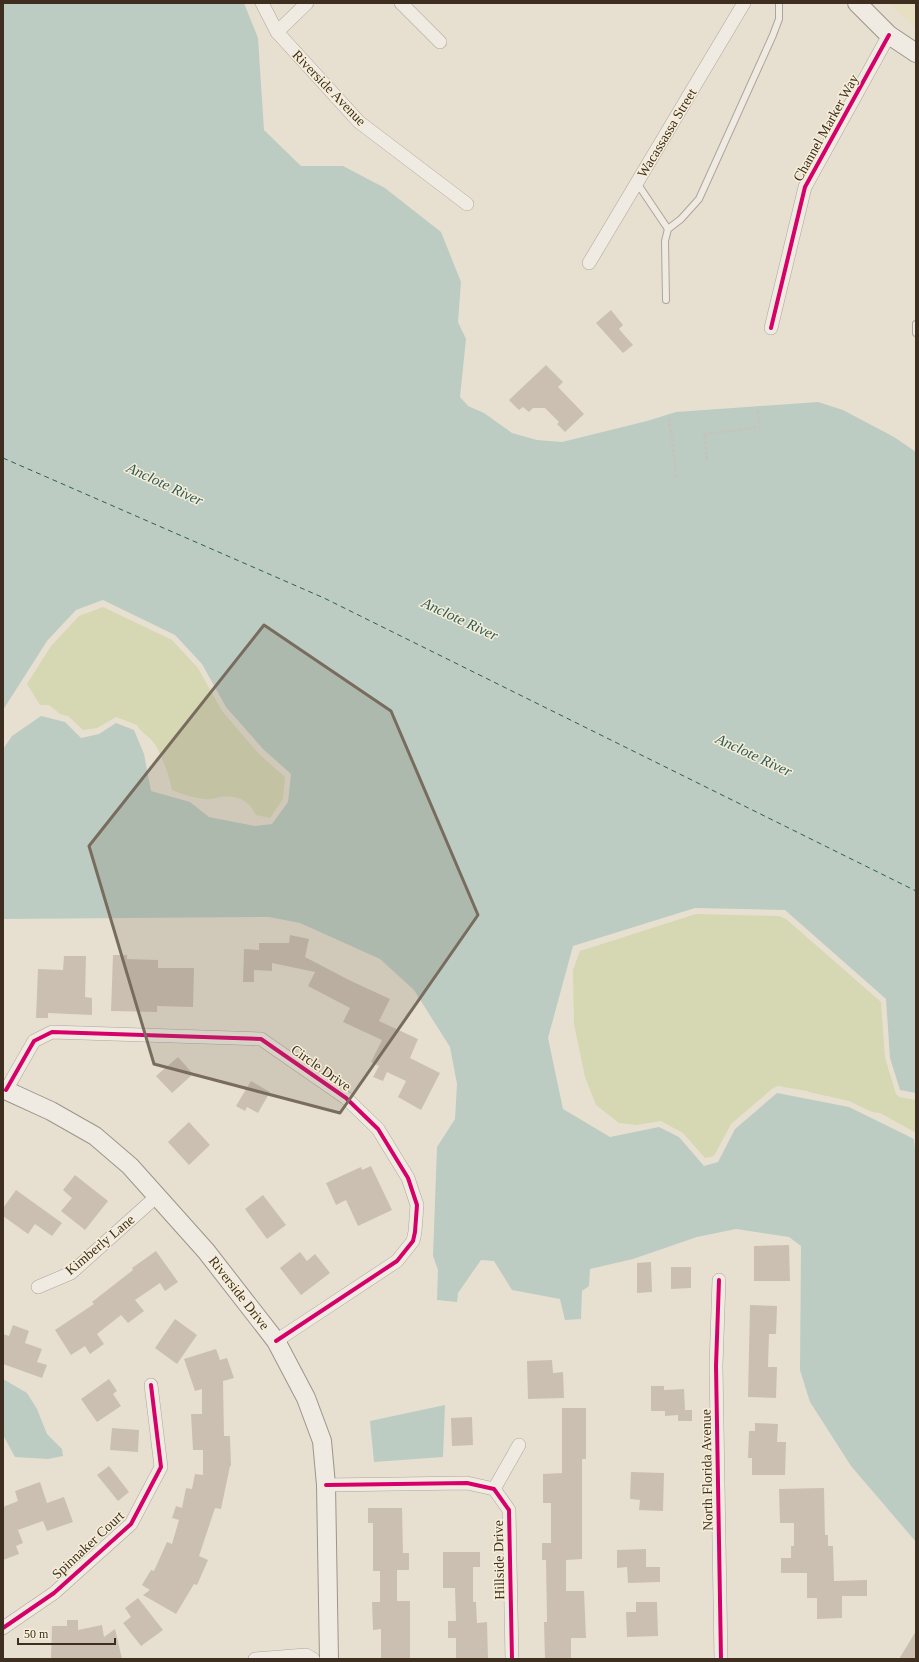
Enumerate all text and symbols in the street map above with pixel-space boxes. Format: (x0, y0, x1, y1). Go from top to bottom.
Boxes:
street label: Riverside Avenue (289, 47, 369, 129)
street label: Channel Marker Way (790, 72, 862, 184)
street label: Wacassassa Street (635, 86, 700, 180)
water label: Anclote River (124, 459, 206, 509)
water label: Anclote River (419, 594, 501, 644)
water label: Anclote River (713, 730, 795, 780)
street label: Circle Drive (288, 1042, 354, 1094)
street label: Kimberly Lane (63, 1212, 137, 1278)
street label: Riverside Drive (206, 1253, 272, 1333)
street label: North Florida Avenue (698, 1409, 716, 1531)
street label: Spinnaker Court (49, 1508, 127, 1582)
street label: Hillside Drive (491, 1520, 507, 1600)
scale bar (18, 1620, 115, 1646)
text: 50 m (24, 1627, 49, 1641)

